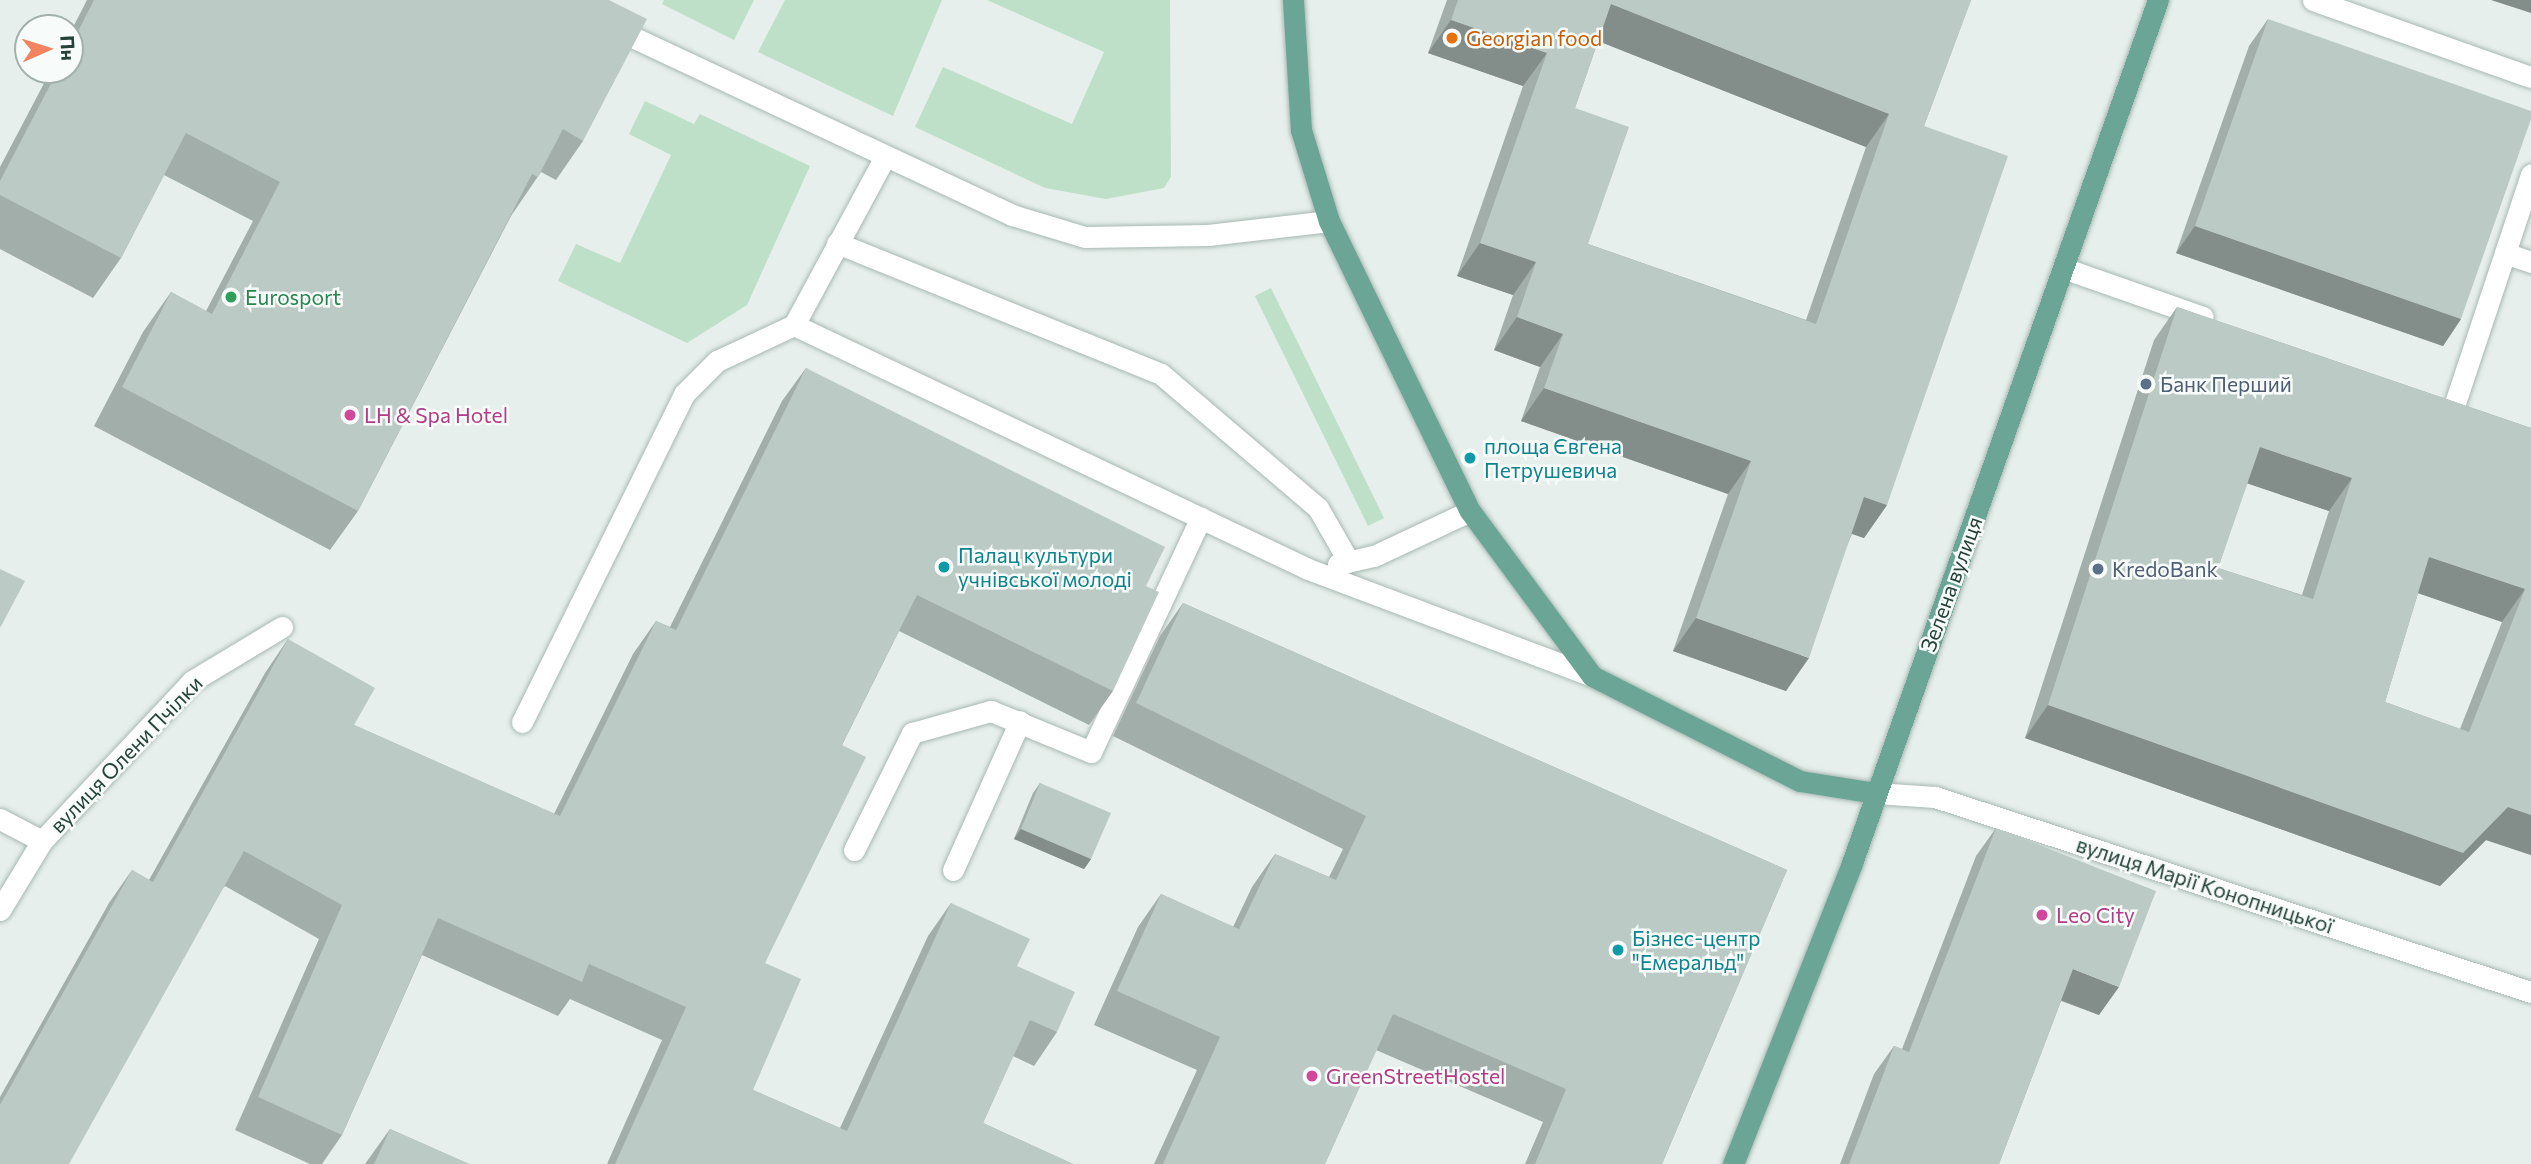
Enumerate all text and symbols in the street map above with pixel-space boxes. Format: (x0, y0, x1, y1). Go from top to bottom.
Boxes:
north arrow (14, 14, 84, 84)
place label: Georgian food (1466, 25, 1602, 51)
marker: Georgian food (1444, 30, 1460, 46)
text: Пн (56, 35, 81, 61)
place label: Eurosport (245, 284, 341, 310)
marker: Eurosport (223, 289, 239, 305)
place label: Банк Перший (2160, 371, 2292, 397)
marker: Банк Перший (2138, 376, 2154, 392)
place label: LH & Spa Hotel (364, 402, 508, 428)
marker: LH & Spa Hotel (342, 407, 358, 423)
place label: площа Євгена Петрушевича (1484, 433, 1622, 483)
marker: площа Євгена Петрушевича (1462, 450, 1478, 466)
street label: Зелена вулиця (1915, 513, 1987, 655)
place label: Палац культури учнівської молоді (958, 542, 1132, 592)
place label: KredoBank (2112, 556, 2218, 582)
marker: Палац культури учнівської молоді (936, 559, 952, 575)
marker: KredoBank (2090, 561, 2106, 577)
street label: вулиця Олени Пчілки (45, 670, 207, 838)
street label: вулиця Марії Конопницької (2073, 831, 2337, 939)
place label: Leo City (2056, 902, 2135, 928)
marker: Leo City (2034, 907, 2050, 923)
place label: Бізнес-центр "Емеральд" (1632, 925, 1760, 975)
marker: Бізнес-центр "Емеральд" (1610, 942, 1626, 958)
place label: GreenStreetHostel (1326, 1063, 1505, 1089)
marker: GreenStreetHostel (1304, 1068, 1320, 1084)

